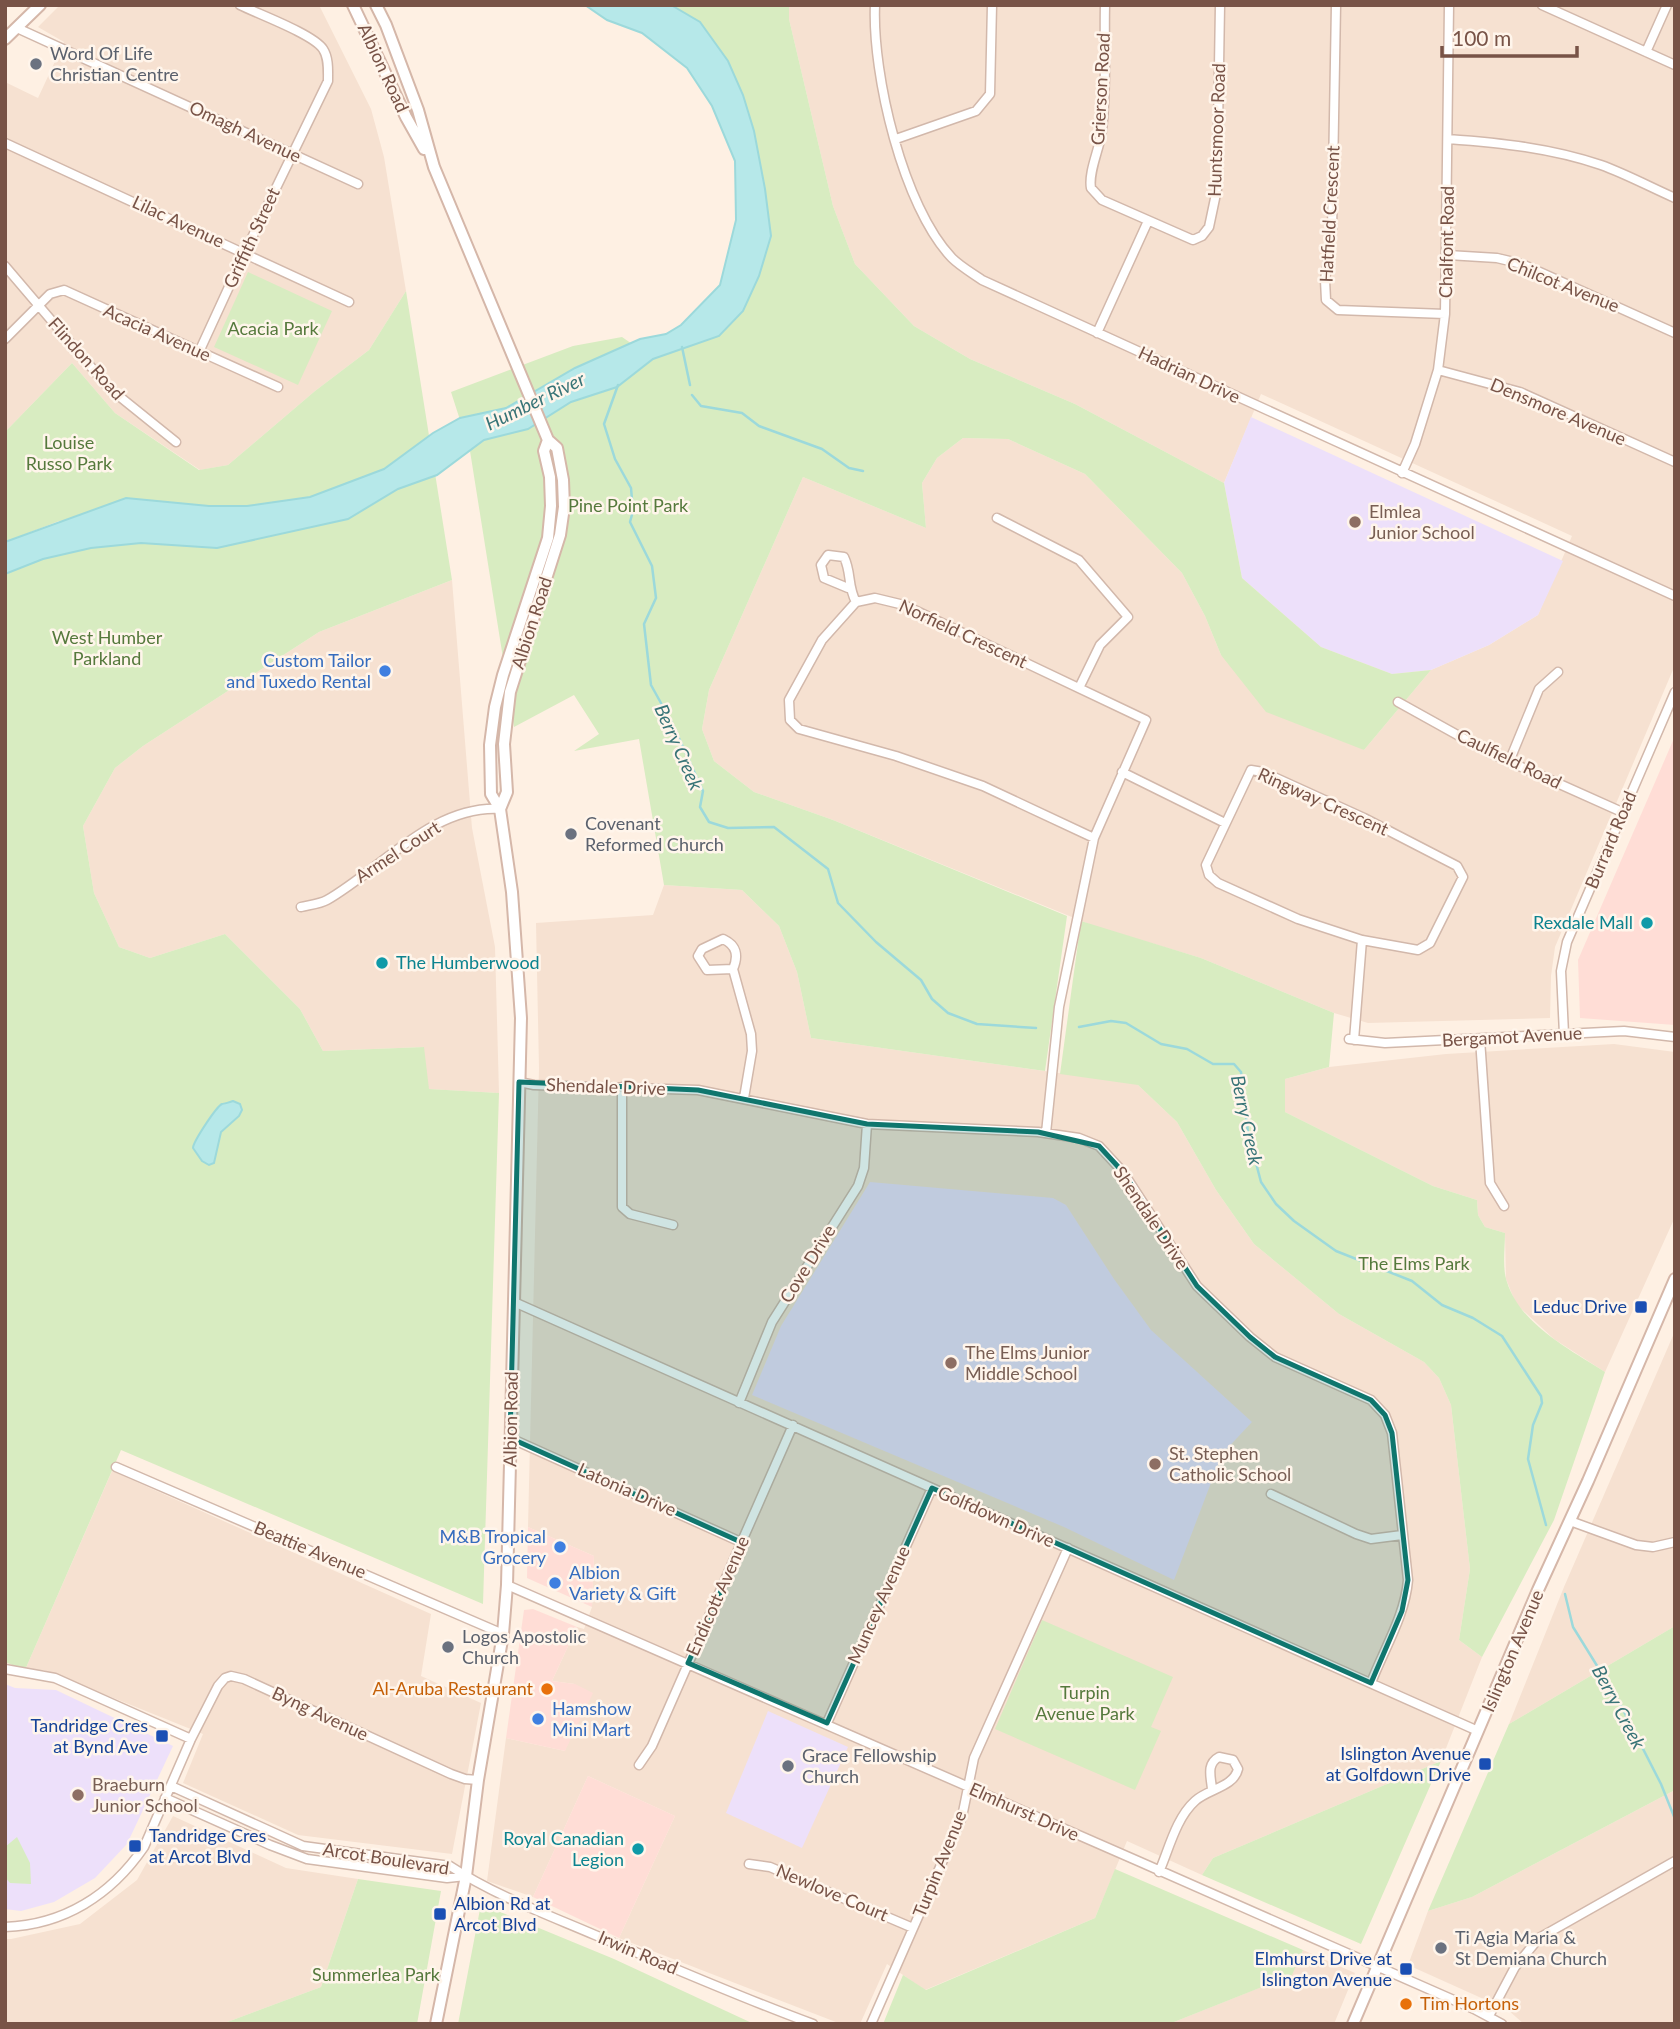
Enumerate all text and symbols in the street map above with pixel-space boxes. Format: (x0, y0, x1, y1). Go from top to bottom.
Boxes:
scale bar (1442, 14, 1577, 58)
street label: Albion Road (354, 20, 414, 116)
text: 100 m (1452, 25, 1511, 50)
street label: Grierson Road (1086, 32, 1114, 146)
place label: Word Of Life Christian Centre (50, 42, 179, 85)
marker: Word Of Life Christian Centre (28, 56, 44, 72)
street label: Huntsmoor Road (1203, 63, 1229, 197)
street label: Omagh Avenue (186, 96, 305, 167)
street label: Hatfield Crescent (1314, 144, 1344, 283)
street label: Griffith Street (218, 183, 284, 291)
street label: Chalfont Road (1434, 186, 1458, 298)
street label: Lilac Avenue (129, 190, 228, 252)
street label: Chilcot Avenue (1504, 252, 1623, 317)
street label: Acacia Avenue (100, 299, 214, 366)
street label: Flindon Road (44, 313, 130, 404)
park label: Acacia Park (227, 317, 319, 339)
street label: Hadrian Drive (1135, 341, 1244, 407)
water label: Humber River (481, 366, 589, 435)
street label: Densmore Avenue (1487, 373, 1630, 450)
park label: Louise Russo Park (26, 431, 113, 474)
park label: Pine Point Park (568, 494, 689, 516)
place label: Elmlea Junior School (1369, 500, 1475, 543)
marker: Elmlea Junior School (1347, 514, 1363, 530)
street label: Albion Road (506, 574, 556, 672)
street label: Norfield Crescent (896, 594, 1031, 673)
park label: West Humber Parkland (52, 626, 163, 669)
place label: Custom Tailor and Tuxedo Rental (226, 649, 371, 692)
marker: Custom Tailor and Tuxedo Rental (377, 663, 393, 679)
water label: Berry Creek (650, 700, 709, 794)
street label: Caulfield Road (1453, 723, 1565, 793)
street label: Ringway Crescent (1255, 762, 1393, 840)
street label: Burrard Road (1580, 787, 1641, 892)
place label: Covenant Reformed Church (585, 812, 724, 855)
street label: Armel Court (351, 815, 445, 887)
marker: Covenant Reformed Church (563, 826, 579, 842)
place label: Rexdale Mall (1533, 911, 1633, 933)
marker: Rexdale Mall (1639, 915, 1655, 931)
place label: The Humberwood (396, 951, 540, 973)
marker: The Humberwood (374, 955, 390, 971)
street label: Bergamot Avenue (1441, 1021, 1583, 1051)
street label: Shendale Drive (546, 1073, 666, 1099)
water label: Berry Creek (1227, 1073, 1268, 1168)
street label: Shendale Drive (1109, 1162, 1194, 1273)
street label: Cove Drive (775, 1220, 840, 1307)
park label: The Elms Park (1358, 1252, 1471, 1274)
place label: Leduc Drive (1533, 1295, 1627, 1317)
marker: Leduc Drive (1633, 1299, 1649, 1315)
place label: The Elms Junior Middle School (965, 1341, 1090, 1384)
marker: The Elms Junior Middle School (943, 1355, 959, 1371)
street label: Albion Road (498, 1371, 522, 1467)
place label: St. Stephen Catholic School (1169, 1442, 1291, 1485)
marker: St. Stephen Catholic School (1147, 1456, 1163, 1472)
street label: Latonia Drive (575, 1458, 680, 1521)
street label: Golfdown Drive (935, 1481, 1058, 1552)
street label: Beattie Avenue (251, 1516, 370, 1583)
place label: M&B Tropical Grocery (440, 1525, 547, 1568)
street label: Endicott Avenue (681, 1532, 753, 1659)
marker: M&B Tropical Grocery (552, 1539, 568, 1555)
street label: Muncey Avenue (842, 1542, 914, 1667)
place label: Albion Variety & Gift (569, 1561, 677, 1604)
marker: Albion Variety & Gift (547, 1575, 563, 1591)
street label: Islington Avenue (1476, 1586, 1548, 1715)
place label: Logos Apostolic Church (462, 1625, 586, 1668)
marker: Logos Apostolic Church (440, 1639, 456, 1655)
water label: Berry Creek (1588, 1661, 1652, 1753)
place label: Al-Aruba Restaurant (372, 1677, 534, 1699)
street label: Byng Avenue (269, 1681, 372, 1745)
marker: Al-Aruba Restaurant (539, 1681, 555, 1697)
park label: Turpin Avenue Park (1035, 1681, 1136, 1724)
place label: Hamshow Mini Mart (552, 1697, 631, 1740)
marker: Hamshow Mini Mart (530, 1711, 546, 1727)
place label: Tandridge Cres at Bynd Ave (31, 1714, 148, 1757)
marker: Tandridge Cres at Bynd Ave (154, 1728, 170, 1744)
place label: Islington Avenue at Golfdown Drive (1326, 1742, 1471, 1785)
place label: Grace Fellowship Church (802, 1744, 937, 1787)
marker: Islington Avenue at Golfdown Drive (1477, 1756, 1493, 1772)
marker: Grace Fellowship Church (780, 1758, 796, 1774)
place label: Braeburn Junior School (92, 1773, 198, 1816)
street label: Elmhurst Drive (966, 1777, 1083, 1845)
marker: Braeburn Junior School (70, 1787, 86, 1803)
street label: Turpin Avenue (908, 1807, 971, 1920)
place label: Tandridge Cres at Arcot Blvd (149, 1824, 267, 1867)
place label: Royal Canadian Legion (503, 1827, 624, 1870)
street label: Arcot Boulevard (321, 1837, 451, 1879)
marker: Tandridge Cres at Arcot Blvd (127, 1838, 143, 1854)
marker: Royal Canadian Legion (630, 1841, 646, 1857)
street label: Newlove Court (773, 1859, 892, 1926)
place label: Albion Rd at Arcot Blvd (454, 1892, 551, 1935)
marker: Albion Rd at Arcot Blvd (432, 1906, 448, 1922)
street label: Irwin Road (595, 1925, 682, 1979)
place label: Ti Agia Maria & St Demiana Church (1455, 1926, 1607, 1969)
marker: Ti Agia Maria & St Demiana Church (1433, 1940, 1449, 1956)
place label: Elmhurst Drive at Islington Avenue (1254, 1947, 1393, 1990)
marker: Elmhurst Drive at Islington Avenue (1398, 1961, 1414, 1977)
park label: Summerlea Park (312, 1963, 441, 1985)
place label: Tim Hortons (1420, 1992, 1519, 2014)
marker: Tim Hortons (1398, 1996, 1414, 2012)

